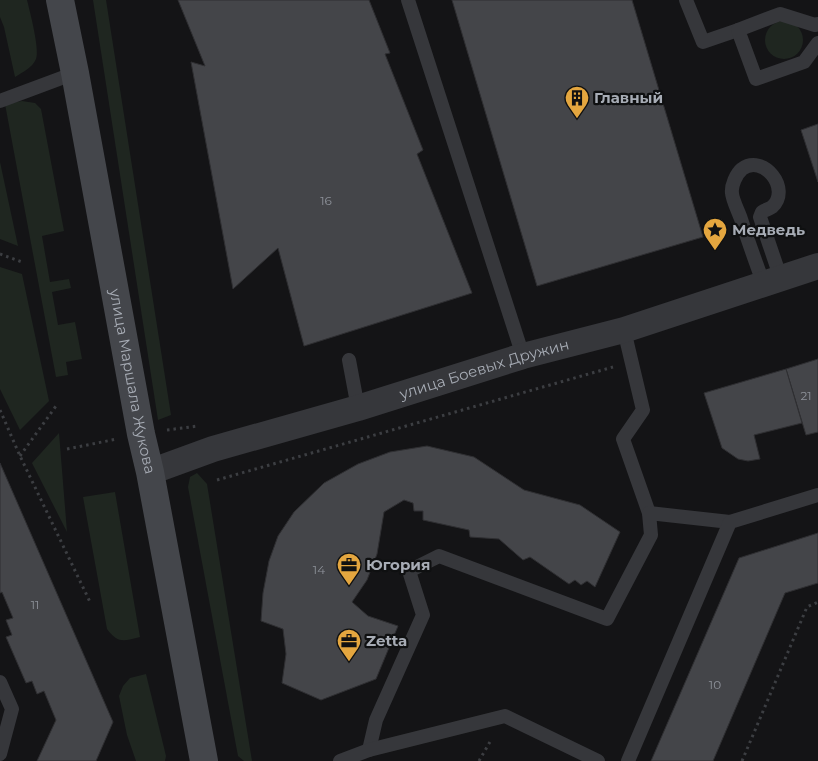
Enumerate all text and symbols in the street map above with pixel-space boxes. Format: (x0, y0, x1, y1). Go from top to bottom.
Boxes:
building icon: Главный (564, 85, 590, 119)
place label: Главный (594, 88, 663, 107)
house number: 16 (320, 193, 332, 208)
place icon: Медведь (702, 217, 728, 251)
place label: Медведь (732, 220, 805, 239)
street label: улица Маршала Жукова (105, 286, 160, 476)
street label: улица Боевых Дружин (396, 335, 571, 404)
house number: 21 (800, 388, 812, 403)
office icon: Югория (336, 552, 362, 586)
place label: Югория (366, 555, 430, 574)
house number: 14 (313, 562, 325, 577)
house number: 11 (31, 597, 39, 612)
office icon: Zetta (336, 628, 362, 662)
place label: Zetta (366, 631, 407, 650)
house number: 10 (709, 677, 721, 692)

